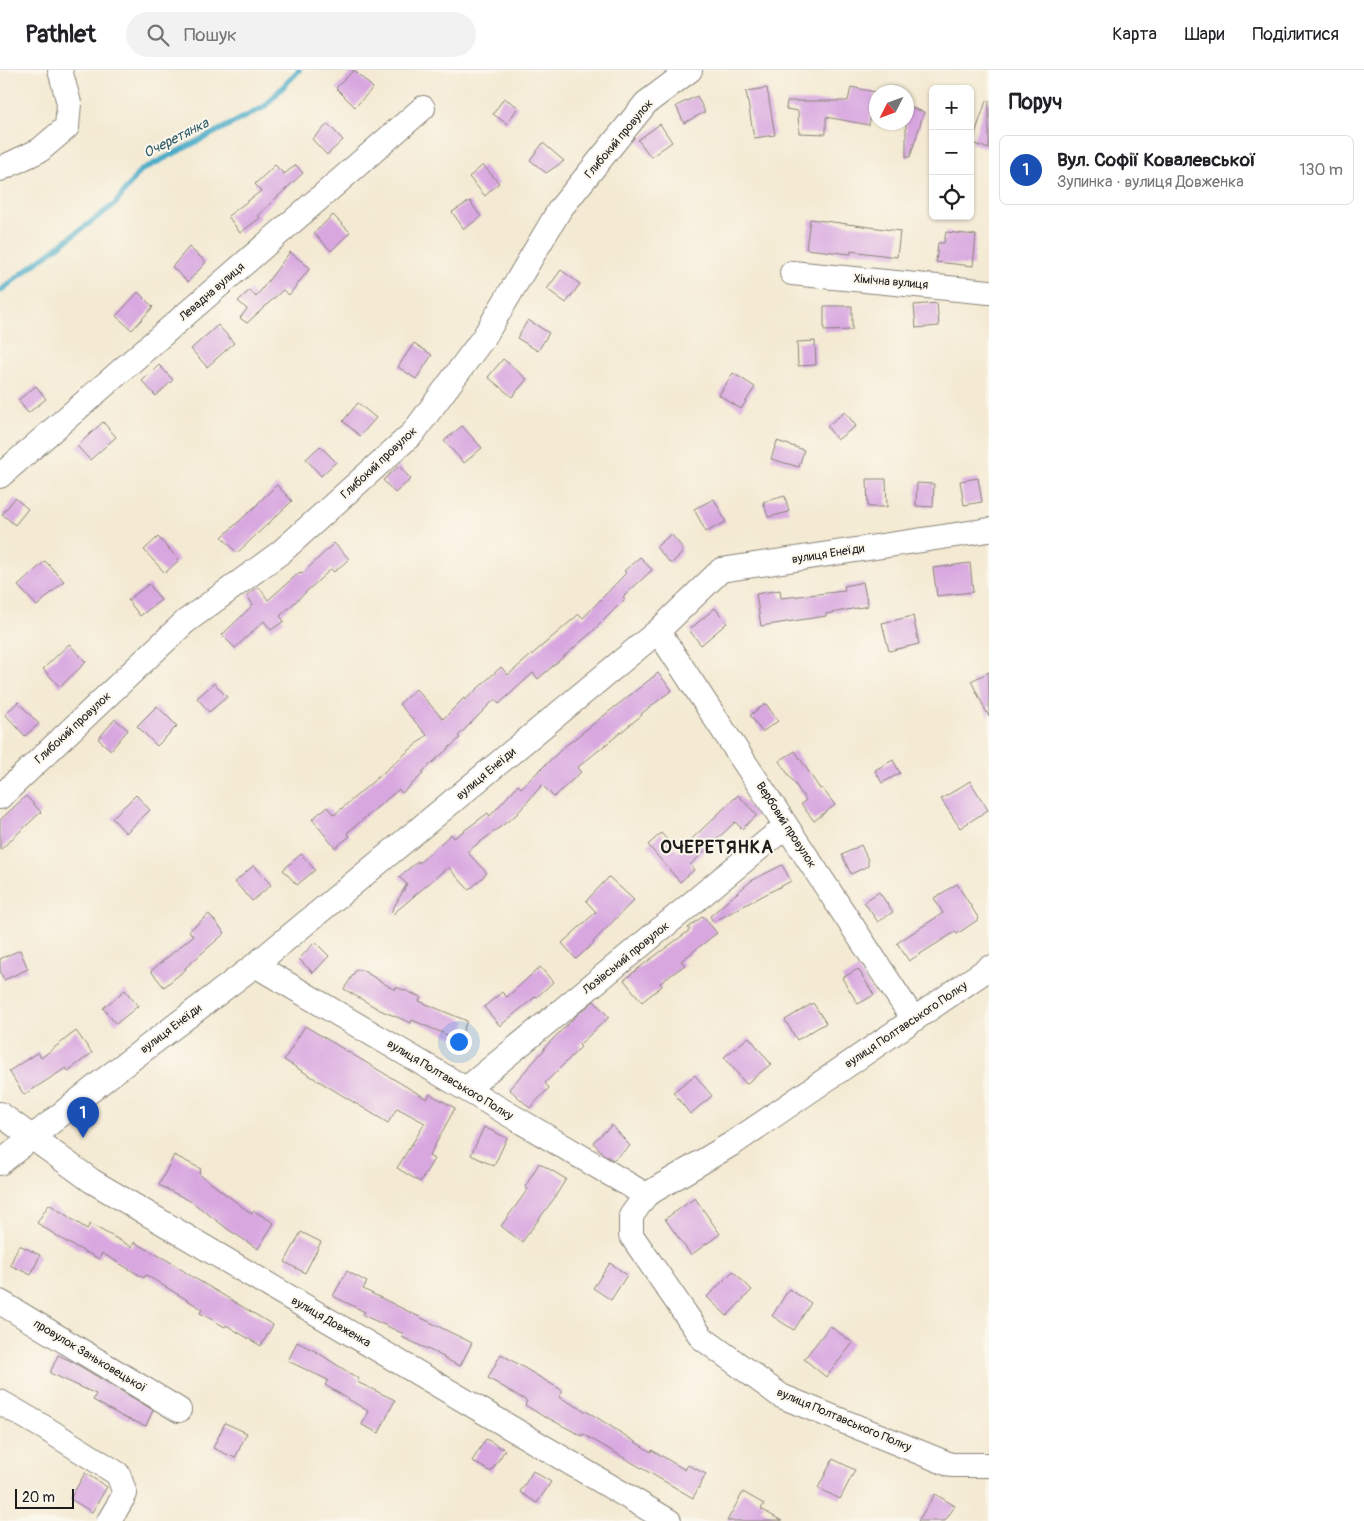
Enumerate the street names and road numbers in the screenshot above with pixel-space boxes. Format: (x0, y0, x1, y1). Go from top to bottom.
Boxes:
street label: Глибокий провулок (581, 96, 657, 182)
street label: Левадна вулиця (175, 259, 248, 325)
street label: Хімічна вулиця (853, 271, 929, 293)
street label: Глибокий провулок (338, 424, 420, 502)
street label: вулиця Енеїди (791, 541, 866, 567)
street label: Глибокий провулок (32, 689, 114, 767)
street label: вулиця Енеїди (453, 744, 519, 803)
street label: Вербовий провулок (753, 779, 819, 871)
street label: Лозівський провулок (579, 918, 672, 998)
street label: вулиця Полтавського Полку (842, 978, 970, 1072)
street label: вулиця Енеїди (137, 1001, 205, 1057)
street label: вулиця Полтавського Полку (384, 1036, 516, 1124)
street label: вулиця Довженка (289, 1293, 374, 1351)
street label: провулок Заньковецької (31, 1316, 149, 1396)
street label: вулиця Полтавського Полку (775, 1385, 913, 1455)

